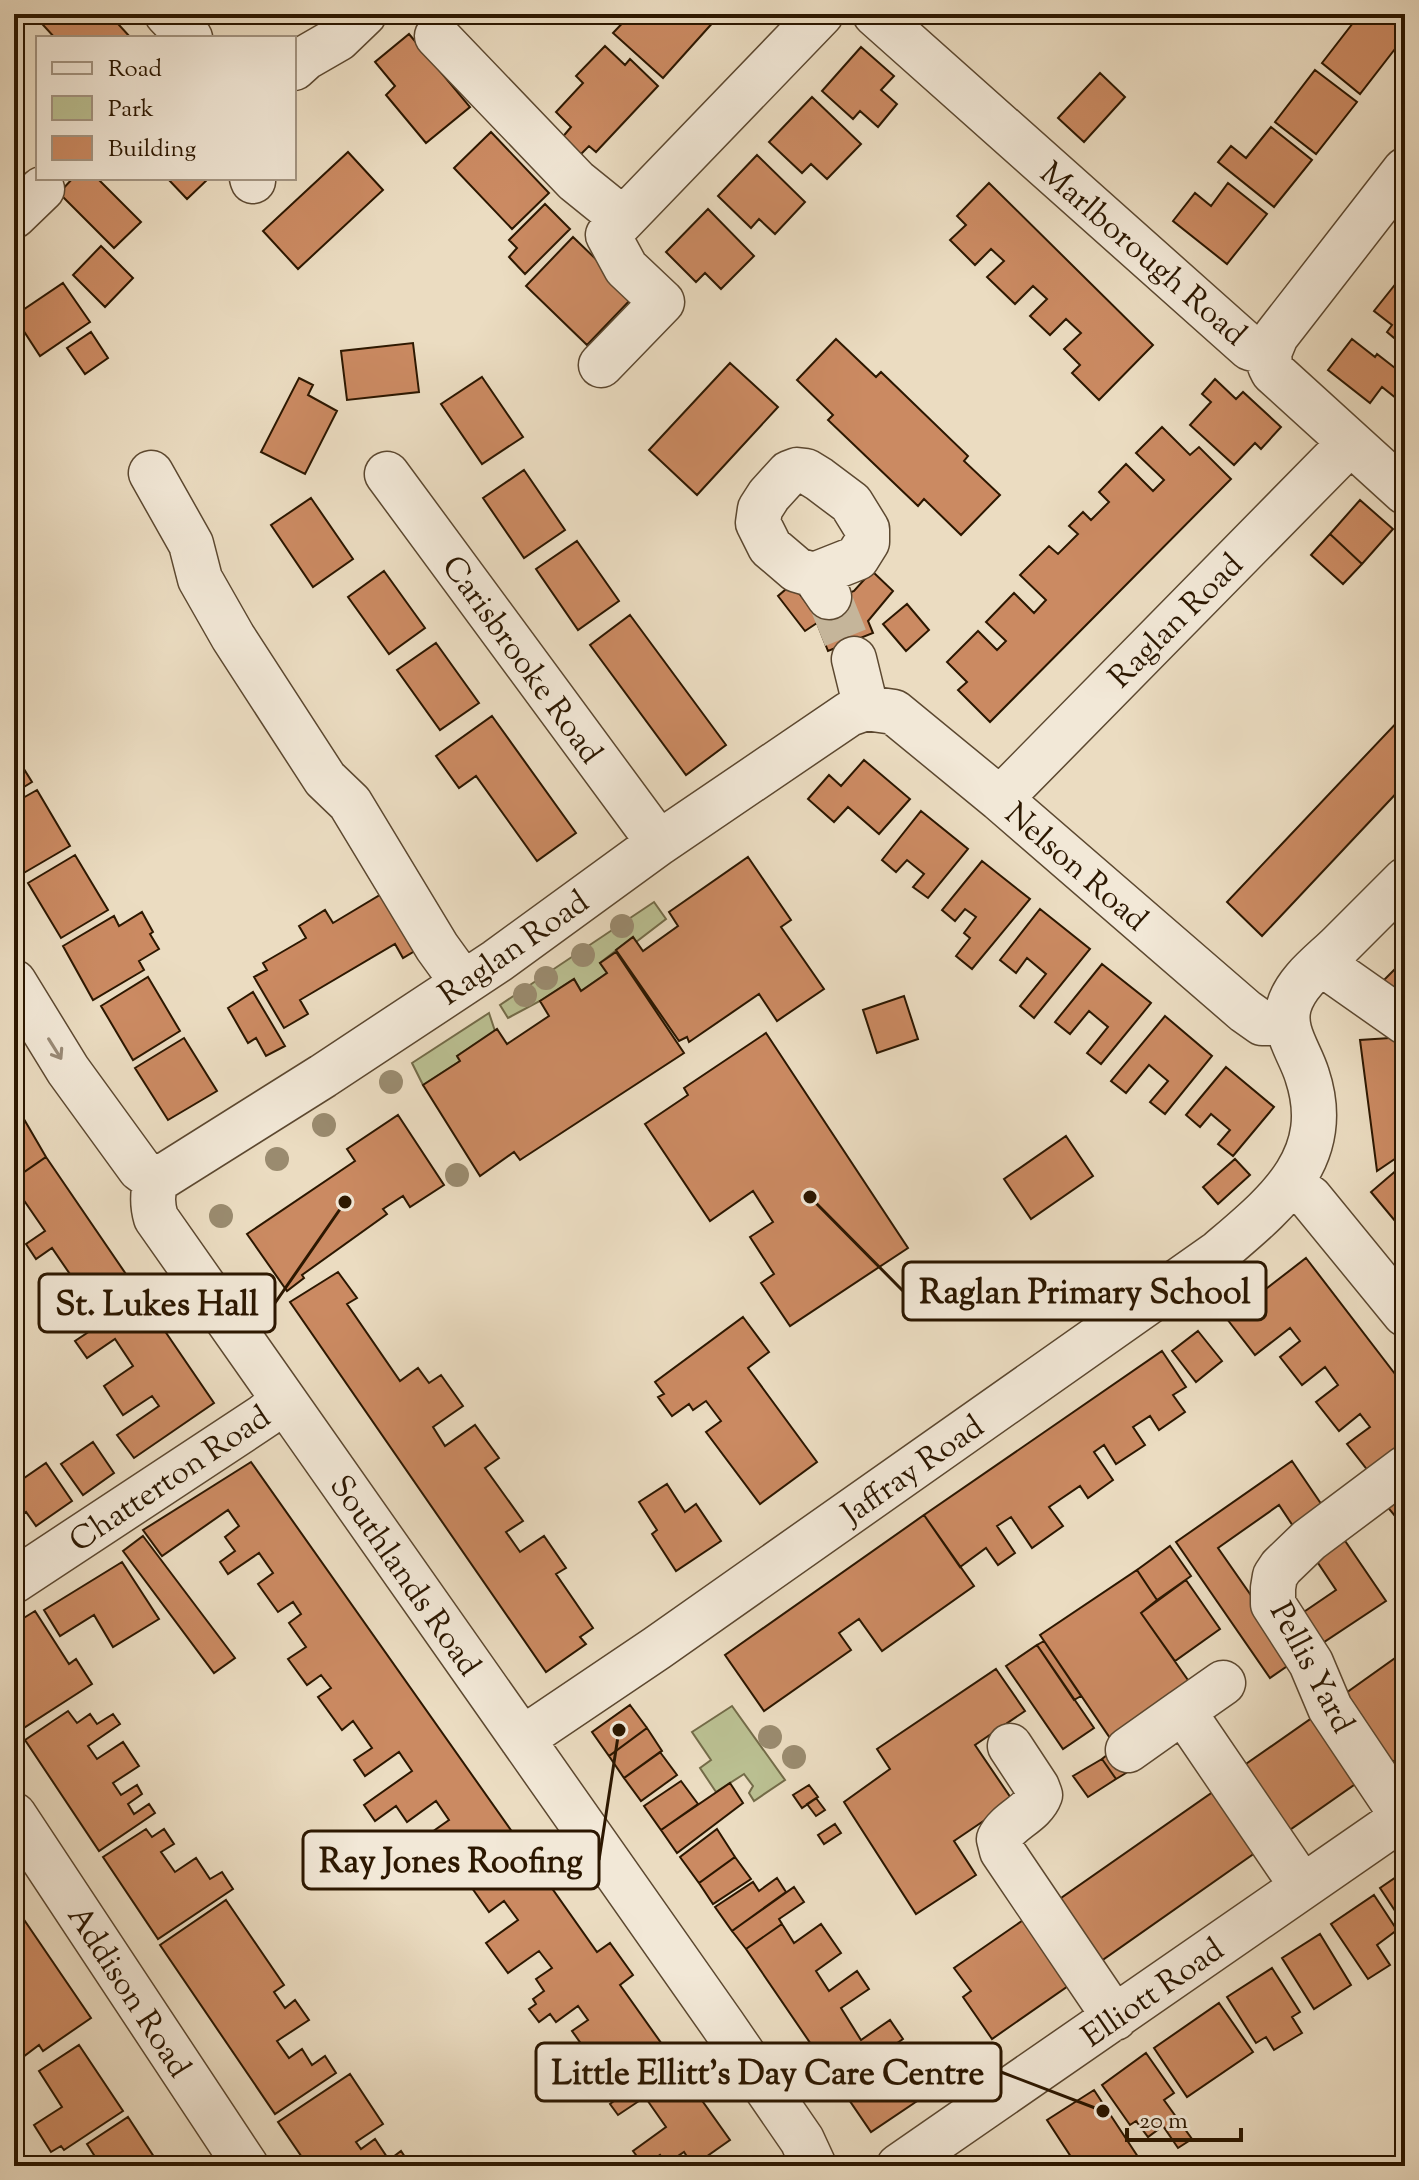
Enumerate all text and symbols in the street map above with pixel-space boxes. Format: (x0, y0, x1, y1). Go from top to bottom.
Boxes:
legend (36, 36, 296, 180)
text: Road (108, 53, 162, 87)
text: Park (108, 93, 154, 127)
text: Building (108, 133, 197, 167)
street label: Marlborough Road (1029, 152, 1256, 358)
street label: Raglan Road (1099, 544, 1255, 700)
street label: Carisbrooke Road (429, 547, 612, 775)
street label: Nelson Road (993, 793, 1157, 944)
street label: Raglan Road (430, 881, 599, 1018)
one-way arrow (47, 1037, 63, 1060)
callout: Raglan Primary School (903, 1262, 1266, 1320)
text: Raglan Primary School (919, 1270, 1251, 1319)
callout: St. Lukes Hall (39, 1274, 275, 1332)
text: St. Lukes Hall (55, 1282, 259, 1331)
street label: Chatterton Road (61, 1396, 281, 1565)
street label: Jaffray Road (832, 1405, 994, 1539)
street label: Southlands Road (317, 1467, 490, 1687)
street label: Pellis Yard (1257, 1595, 1364, 1742)
callout: Ray Jones Roofing (303, 1831, 599, 1889)
text: Ray Jones Roofing (319, 1839, 583, 1888)
street label: Addison Road (55, 1897, 200, 2088)
street label: Elliott Road (1073, 1929, 1234, 2060)
callout: Little Ellitt's Day Care Centre (536, 2043, 1001, 2101)
text: Little Ellitt's Day Care Centre (552, 2051, 985, 2100)
scale bar (1127, 2092, 1241, 2142)
text: 20 m (1139, 2105, 1188, 2139)

